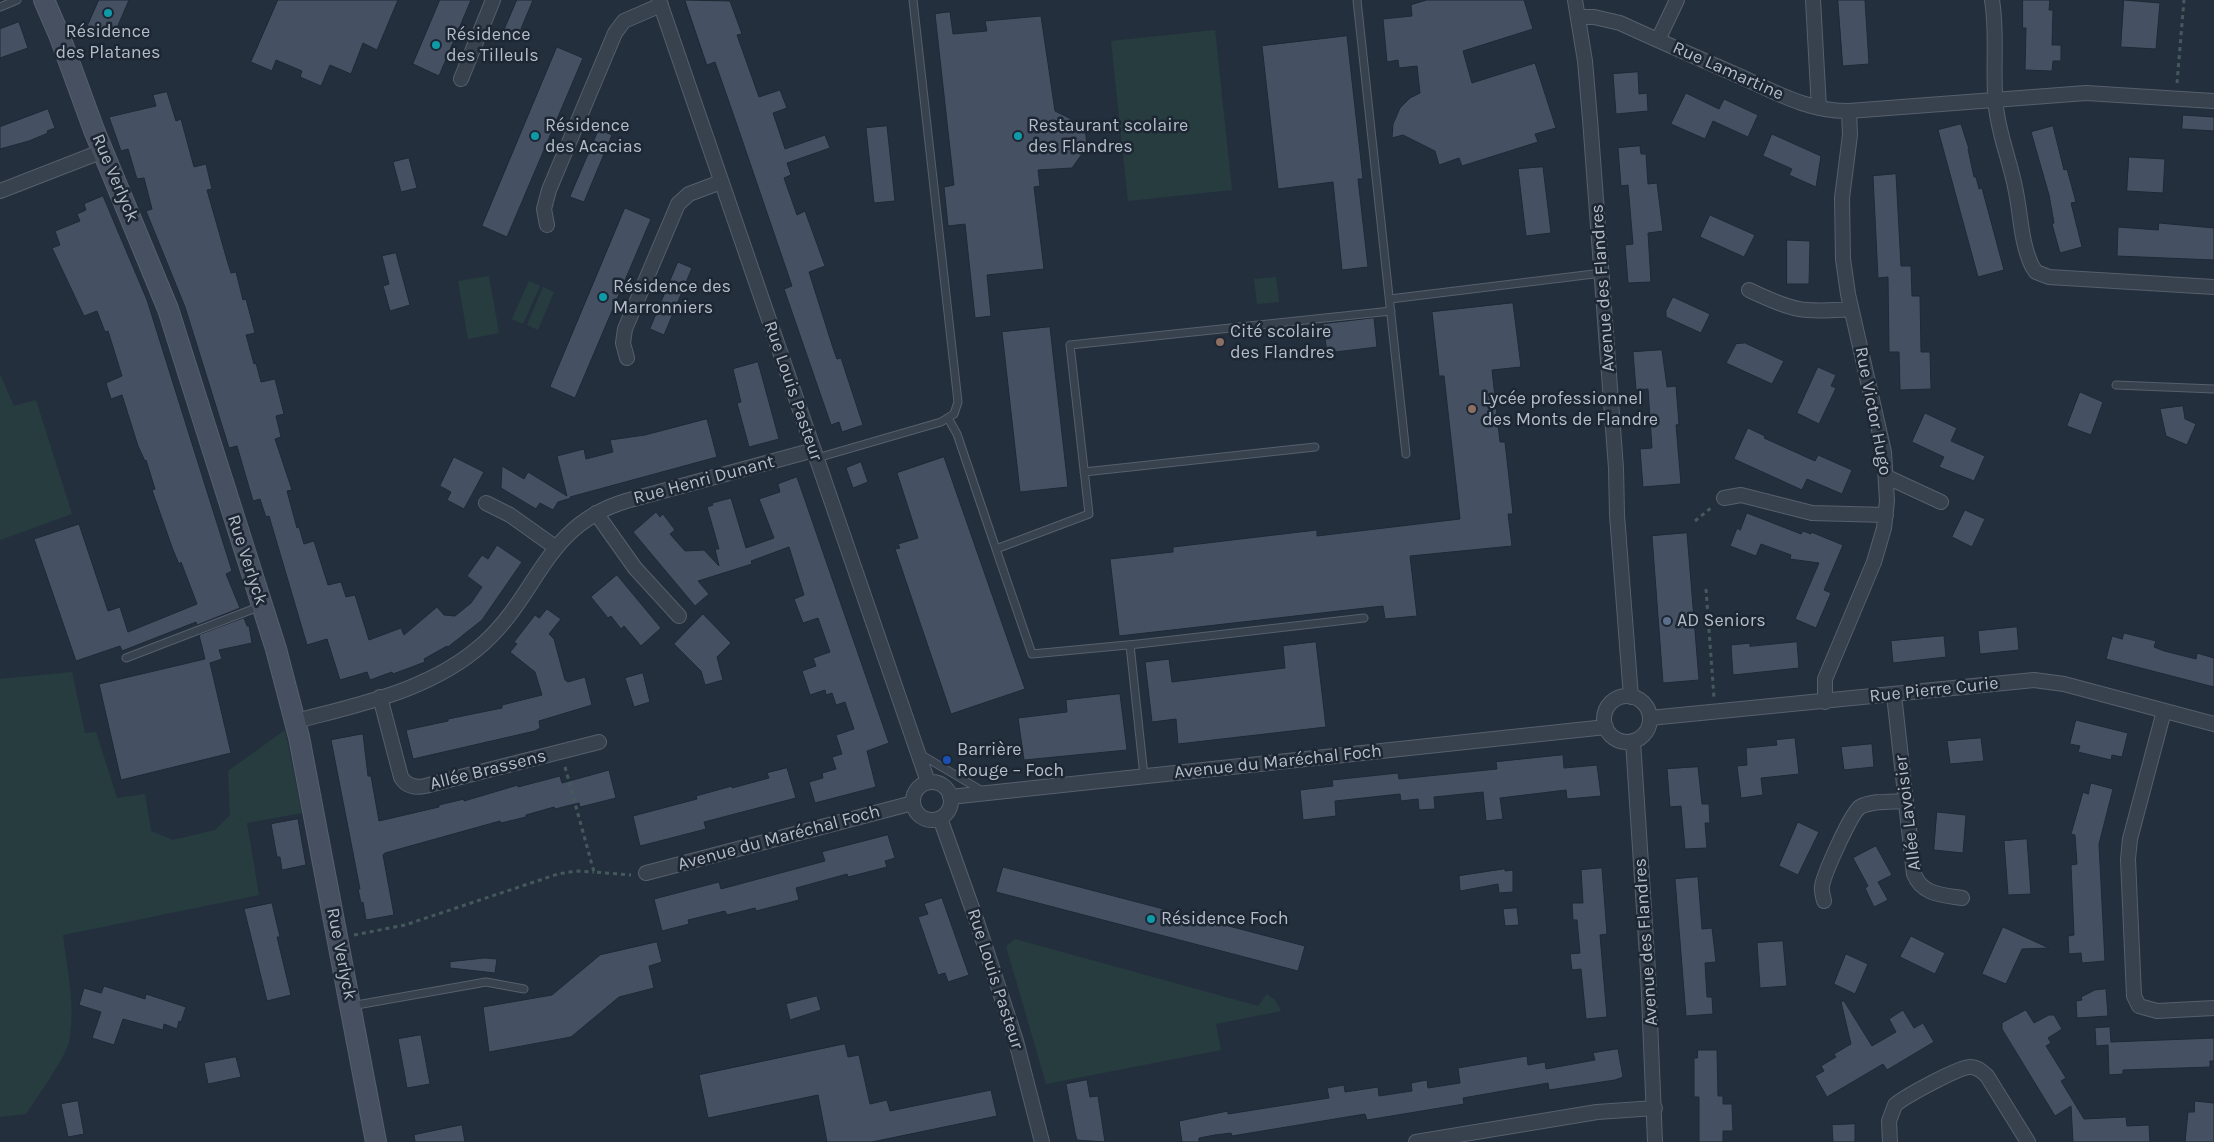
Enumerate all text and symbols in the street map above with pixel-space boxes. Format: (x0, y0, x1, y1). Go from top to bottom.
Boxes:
marker: Résidence des Platanes (102, 7, 114, 19)
place label: Résidence des Platanes (56, 21, 160, 64)
place label: Résidence des Tilleuls (446, 24, 539, 66)
street label: Rue Lamartine (1669, 37, 1787, 105)
marker: Résidence des Tilleuls (430, 39, 442, 51)
place label: Résidence des Acacias (545, 115, 642, 158)
place label: Restaurant scolaire des Flandres (1028, 115, 1188, 158)
marker: Résidence des Acacias (529, 130, 541, 142)
marker: Restaurant scolaire des Flandres (1012, 130, 1024, 142)
street label: Rue Verlyck (87, 131, 143, 225)
street label: Avenue des Flandres (1586, 203, 1620, 373)
place label: Résidence des Marronniers (613, 276, 731, 318)
marker: Résidence des Marronniers (597, 291, 609, 303)
street label: Rue Louis Pasteur (759, 318, 827, 464)
place label: Cité scolaire des Flandres (1230, 321, 1335, 364)
marker: Cité scolaire des Flandres (1214, 336, 1226, 348)
street label: Rue Victor Hugo (1850, 345, 1896, 477)
place label: Lycée professionnel des Monts de Flandre (1482, 388, 1658, 430)
marker: Lycée professionnel des Monts de Flandre (1466, 403, 1478, 415)
street label: Rue Henri Dunant (631, 451, 777, 509)
street label: Rue Verlyck (222, 512, 272, 608)
place label: AD Seniors (1677, 610, 1766, 632)
marker: AD Seniors (1661, 615, 1673, 627)
street label: Rue Pierre Curie (1868, 672, 2000, 708)
place label: Barrière Rouge – Foch (957, 739, 1064, 782)
street label: Avenue du Maréchal Foch (1173, 740, 1383, 784)
street label: Allée Brassens (428, 745, 548, 795)
marker: Barrière Rouge – Foch (941, 754, 953, 766)
street label: Allée Lavoisier (1890, 754, 1926, 872)
street label: Avenue du Maréchal Foch (675, 801, 883, 875)
street label: Avenue des Flandres (1629, 857, 1663, 1027)
street label: Rue Verlyck (321, 906, 361, 1002)
street label: Rue Louis Pasteur (962, 906, 1028, 1052)
place label: Résidence Foch (1161, 908, 1289, 930)
marker: Résidence Foch (1145, 913, 1157, 925)

